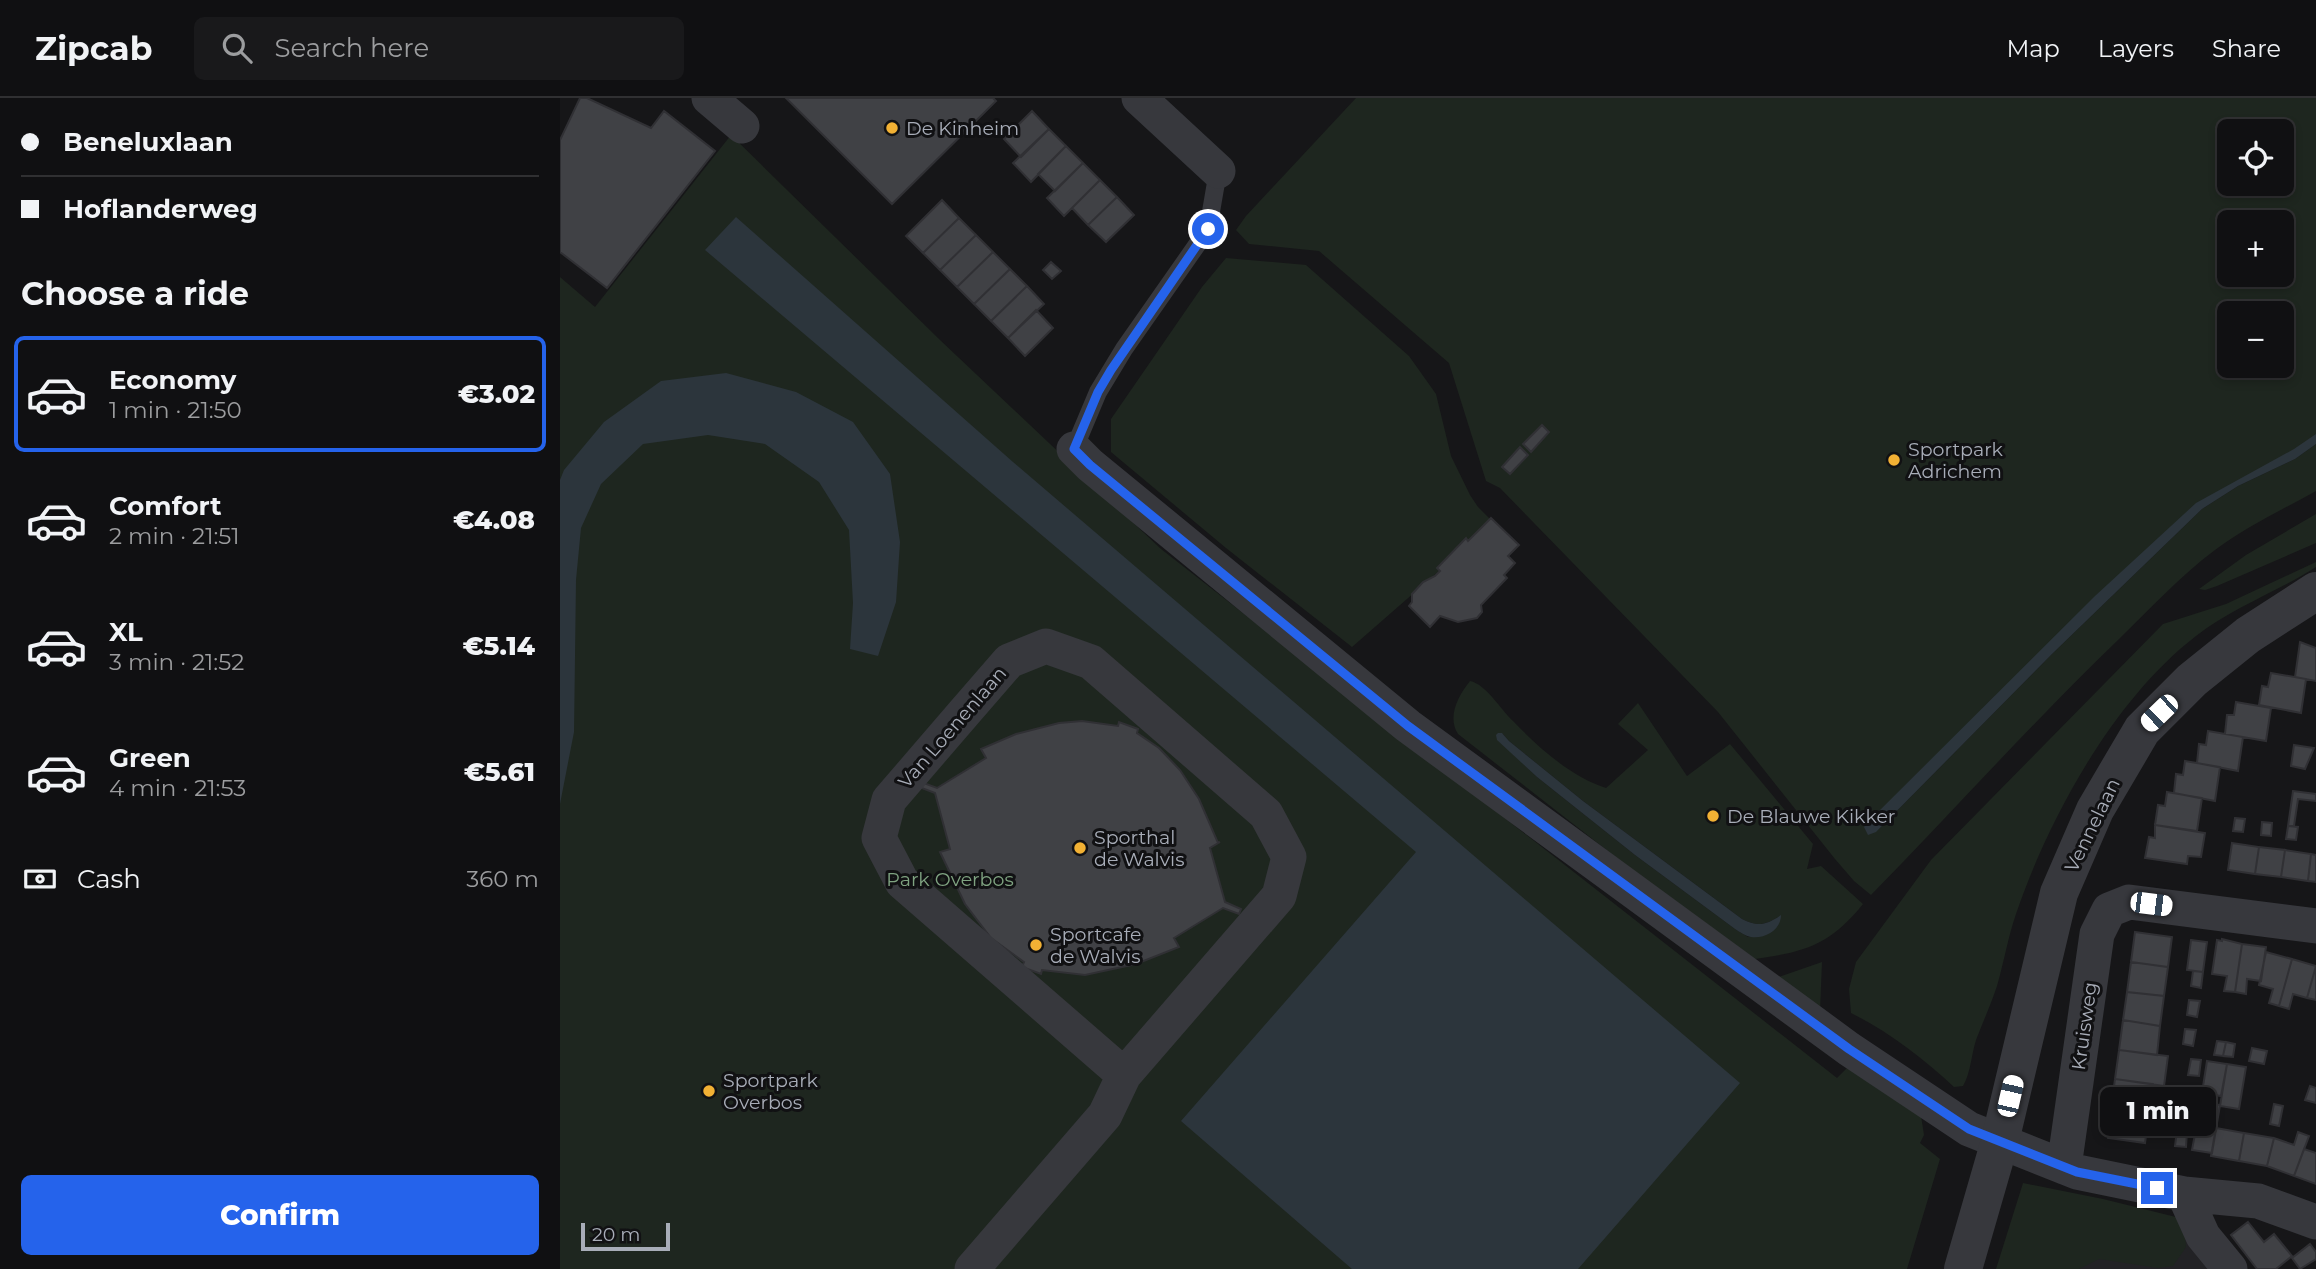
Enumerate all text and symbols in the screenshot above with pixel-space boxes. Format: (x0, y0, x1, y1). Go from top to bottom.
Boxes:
search box (194, 17, 684, 80)
text: Zipcab (35, 28, 152, 68)
icon: search (218, 29, 256, 67)
text: Search here (274, 32, 429, 64)
text: Map (2006, 34, 2060, 63)
text: Layers (2098, 34, 2174, 63)
text: Share (2212, 34, 2281, 63)
place label: De Kinheim (906, 117, 1019, 140)
map controls (2217, 119, 2294, 378)
button: locate (2217, 119, 2294, 196)
marker: De Kinheim (884, 120, 900, 136)
text: Beneluxlaan (63, 126, 233, 158)
text: Hoflanderweg (63, 193, 258, 225)
button: + (2217, 210, 2294, 287)
route start (1192, 213, 1224, 245)
text: Choose a ride (21, 274, 249, 313)
button: − (2217, 301, 2294, 378)
icon: car (25, 363, 88, 426)
text: Economy (109, 364, 236, 396)
text: €3.02 (458, 378, 535, 410)
text: 1 min · 21:50 (109, 396, 242, 424)
place label: Sportpark Adrichem (1908, 438, 2004, 483)
marker: Sportpark Adrichem (1886, 452, 1902, 468)
icon: car (25, 489, 88, 552)
text: Comfort (109, 490, 221, 522)
text: €4.08 (453, 504, 535, 536)
text: 2 min · 21:51 (109, 522, 240, 550)
icon: car (25, 615, 88, 678)
text: XL (109, 616, 143, 648)
text: €5.14 (463, 630, 535, 662)
text: 3 min · 21:52 (109, 648, 244, 676)
street label: Van Loenenlaan (893, 662, 1011, 793)
car (2137, 691, 2182, 735)
icon: car (25, 741, 88, 804)
text: Green (109, 742, 191, 774)
text: €5.61 (464, 756, 535, 788)
text: 4 min · 21:53 (109, 774, 246, 802)
street label: Vennelaan (2060, 775, 2125, 876)
place label: De Blauwe Kikker (1727, 805, 1895, 828)
marker: De Blauwe Kikker (1705, 808, 1721, 824)
place label: Sporthal de Walvis (1094, 826, 1184, 871)
marker: Sporthal de Walvis (1072, 840, 1088, 856)
icon: cash (21, 860, 59, 898)
text: Cash (77, 863, 141, 895)
text: 360 m (466, 865, 539, 893)
park label: Park Overbos (886, 868, 1014, 891)
car (2129, 891, 2174, 917)
place label: Sportcafe de Walvis (1050, 923, 1141, 968)
marker: Sportcafe de Walvis (1028, 937, 1044, 953)
street label: Kruisweg (2067, 980, 2102, 1072)
place label: Sportpark Overbos (723, 1069, 819, 1114)
car (1996, 1073, 2025, 1119)
marker: Sportpark Overbos (701, 1083, 717, 1099)
callout: 1 min (2099, 1086, 2215, 1136)
text: 1 min (2126, 1097, 2190, 1125)
route end (2141, 1172, 2173, 1204)
button: Confirm (21, 1175, 539, 1255)
scale bar (581, 1220, 670, 1252)
text: 20 m (592, 1223, 640, 1246)

